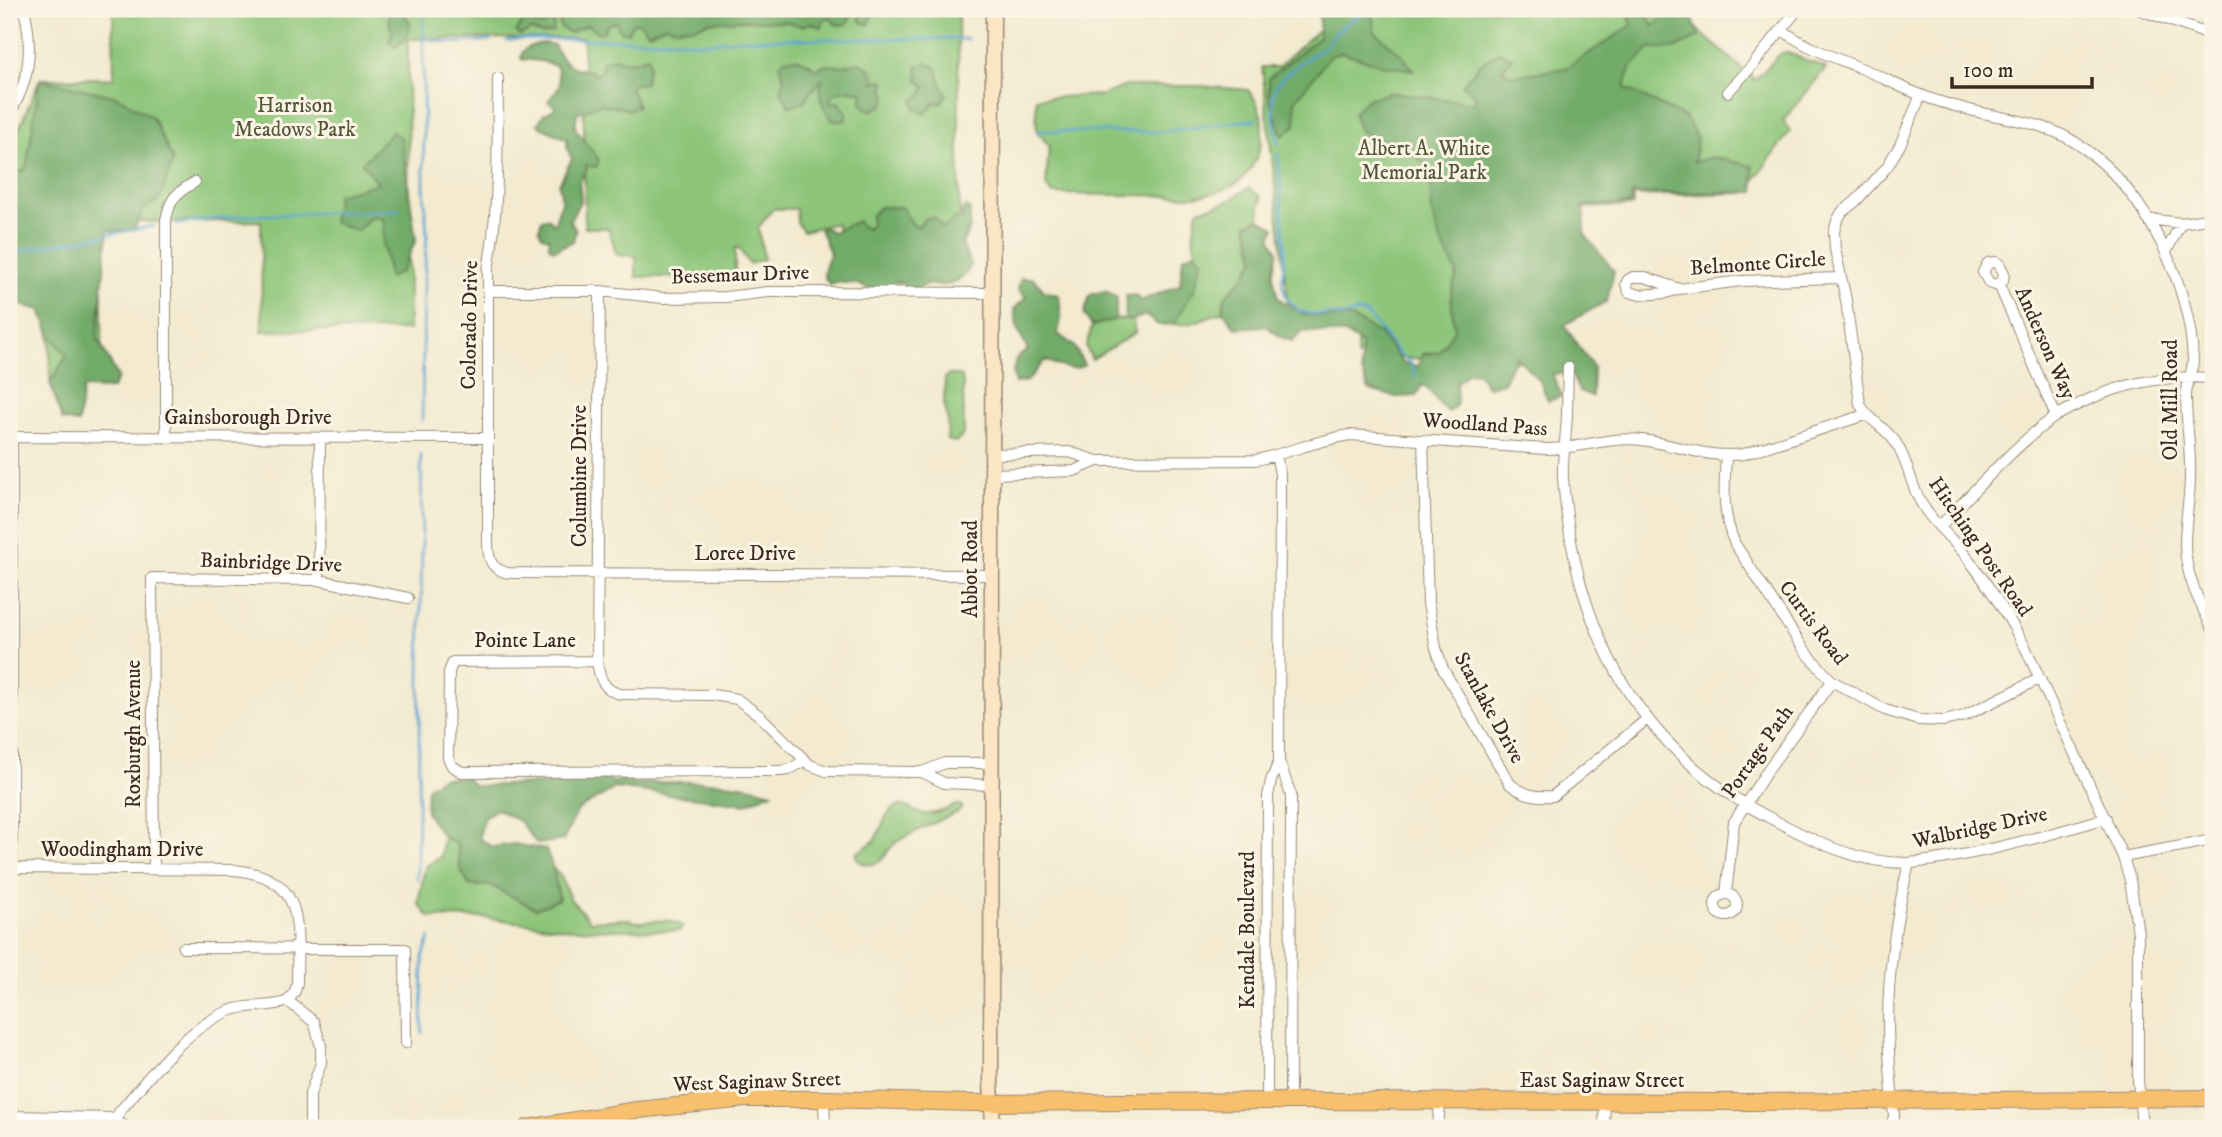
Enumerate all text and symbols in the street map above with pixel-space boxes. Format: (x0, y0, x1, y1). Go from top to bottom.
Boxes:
scale bar (1952, 46, 2092, 90)
text: 100 m (1963, 58, 2014, 84)
park label: Harrison Meadows Park (234, 93, 356, 143)
park label: Albert A. White Memorial Park (1358, 136, 1490, 186)
street label: Belmonte Circle (1689, 246, 1827, 282)
street label: Colorado Drive (456, 260, 484, 390)
street label: Bessemaur Drive (670, 260, 810, 290)
street label: Anderson Way (2009, 283, 2082, 404)
street label: Old Mill Road (2158, 339, 2184, 461)
street label: Gainsborough Drive (164, 405, 332, 431)
street label: Columbine Drive (567, 405, 593, 547)
street label: Woodland Pass (1421, 408, 1548, 442)
street label: Hitching Post Road (1922, 472, 2038, 622)
street label: Abbot Road (958, 519, 984, 618)
street label: Loree Drive (694, 541, 796, 567)
street label: Bainbridge Drive (199, 548, 343, 578)
street label: Curtis Road (1773, 576, 1853, 671)
street label: Pointe Lane (474, 628, 576, 654)
street label: Stanlake Drive (1448, 648, 1530, 768)
street label: Roxburgh Avenue (121, 659, 147, 808)
street label: Portage Path (1716, 700, 1800, 804)
street label: Walbridge Drive (1909, 801, 2050, 855)
street label: Woodingham Drive (40, 837, 204, 863)
street label: Kendale Boulevard (1235, 851, 1261, 1009)
street label: West Saginaw Street (672, 1066, 842, 1098)
street label: East Saginaw Street (1520, 1068, 1685, 1094)

